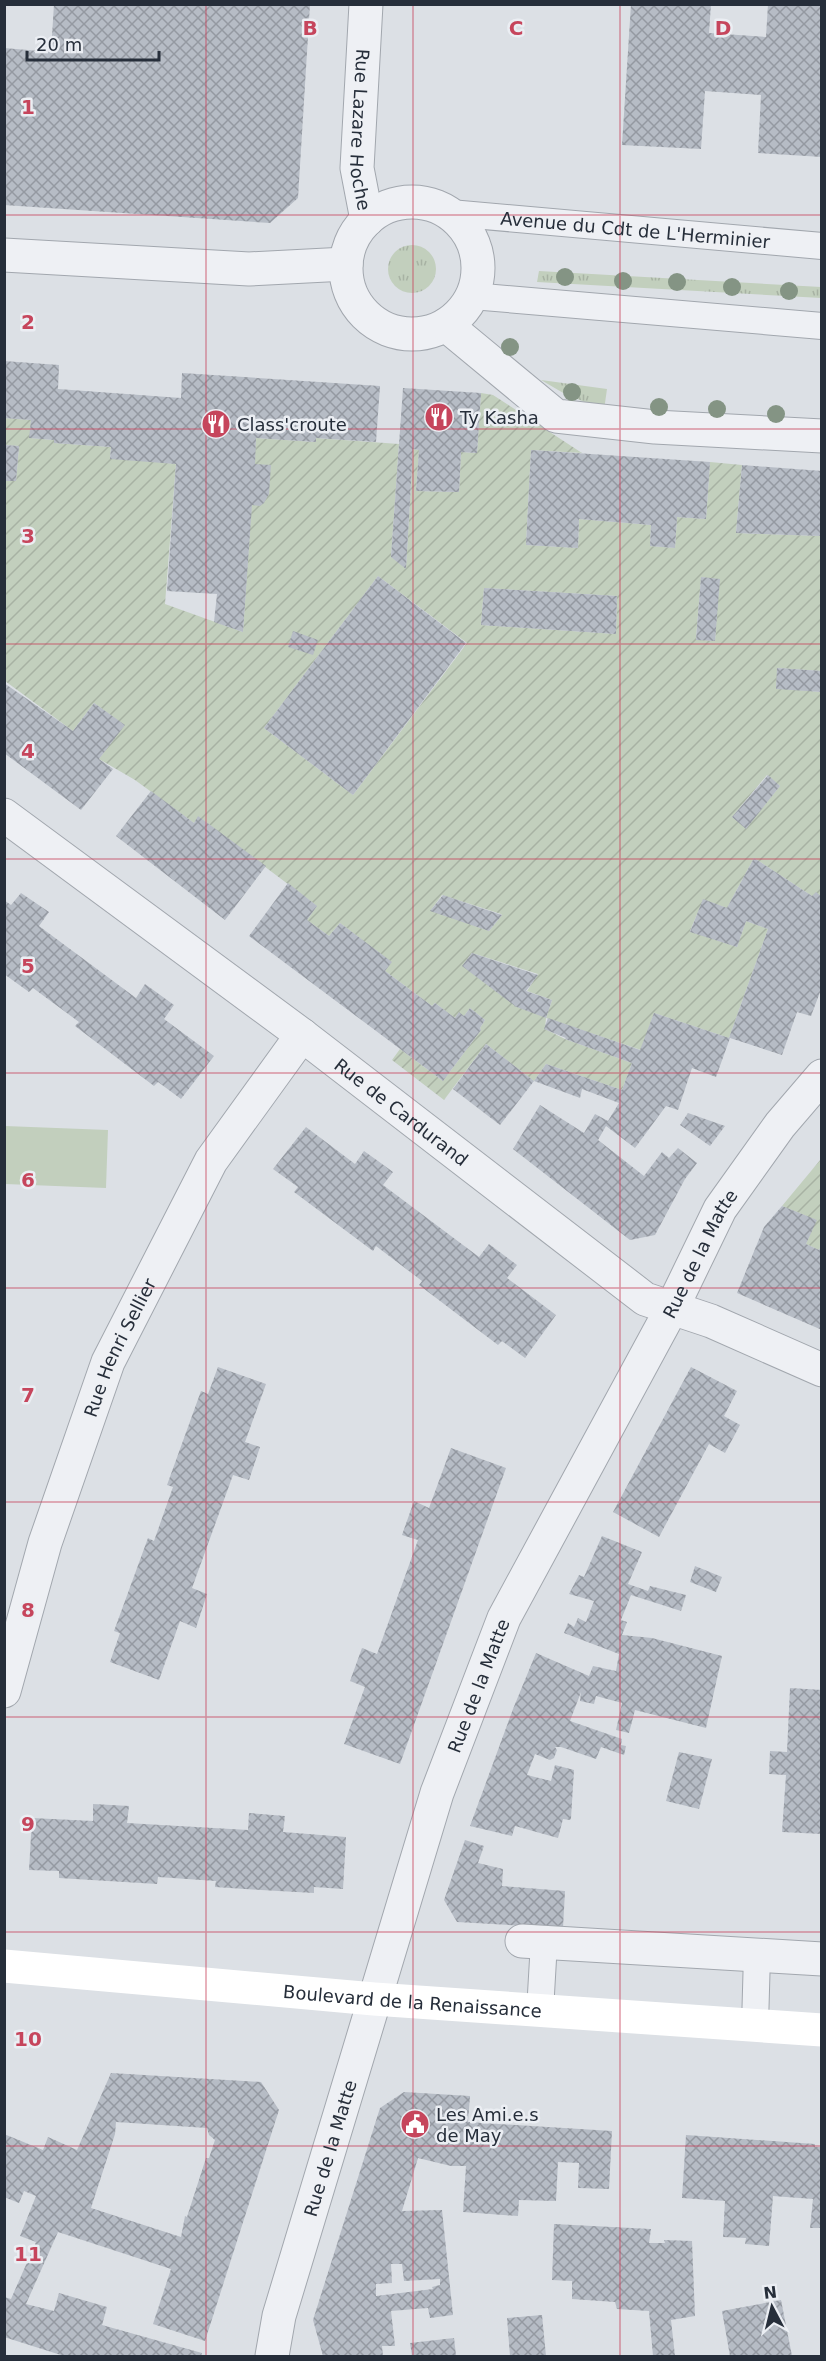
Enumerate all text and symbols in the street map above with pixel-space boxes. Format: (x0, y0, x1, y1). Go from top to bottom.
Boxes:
text: B (302, 16, 318, 40)
text: C (509, 16, 523, 40)
text: D (715, 16, 731, 40)
scale bar (27, 24, 159, 62)
text: 20 m (36, 34, 82, 55)
street label: Rue Lazare Hoche (347, 48, 375, 212)
text: 1 (21, 95, 35, 119)
street label: Avenue du Cdt de L'Herminier (500, 207, 772, 252)
text: 2 (21, 310, 35, 334)
restaurant icon: Ty Kasha (423, 401, 455, 433)
place label: Ty Kasha (459, 407, 539, 428)
restaurant icon: Class'croute (200, 408, 232, 440)
place label: Class'croute (237, 414, 347, 435)
text: 3 (21, 524, 35, 548)
text: 4 (21, 739, 35, 763)
text: 5 (21, 954, 35, 978)
street label: Rue de Cardurand (331, 1054, 473, 1170)
text: 6 (21, 1168, 35, 1192)
street label: Rue de la Matte (658, 1185, 741, 1322)
street label: Rue Henri Sellier (79, 1274, 160, 1420)
text: 7 (21, 1383, 35, 1407)
text: 8 (21, 1598, 35, 1622)
street label: Rue de la Matte (443, 1616, 513, 1755)
text: 9 (21, 1812, 35, 1836)
street label: Boulevard de la Renaissance (282, 1980, 543, 2021)
text: 10 (14, 2027, 42, 2051)
street label: Rue de la Matte (299, 2077, 360, 2219)
place label: Les Ami.e.s de May (436, 2104, 539, 2146)
public building icon: Les Ami.e.s de May (399, 2108, 431, 2140)
text: 11 (14, 2242, 42, 2266)
north arrow (742, 2277, 802, 2337)
text: N (762, 2282, 778, 2303)

